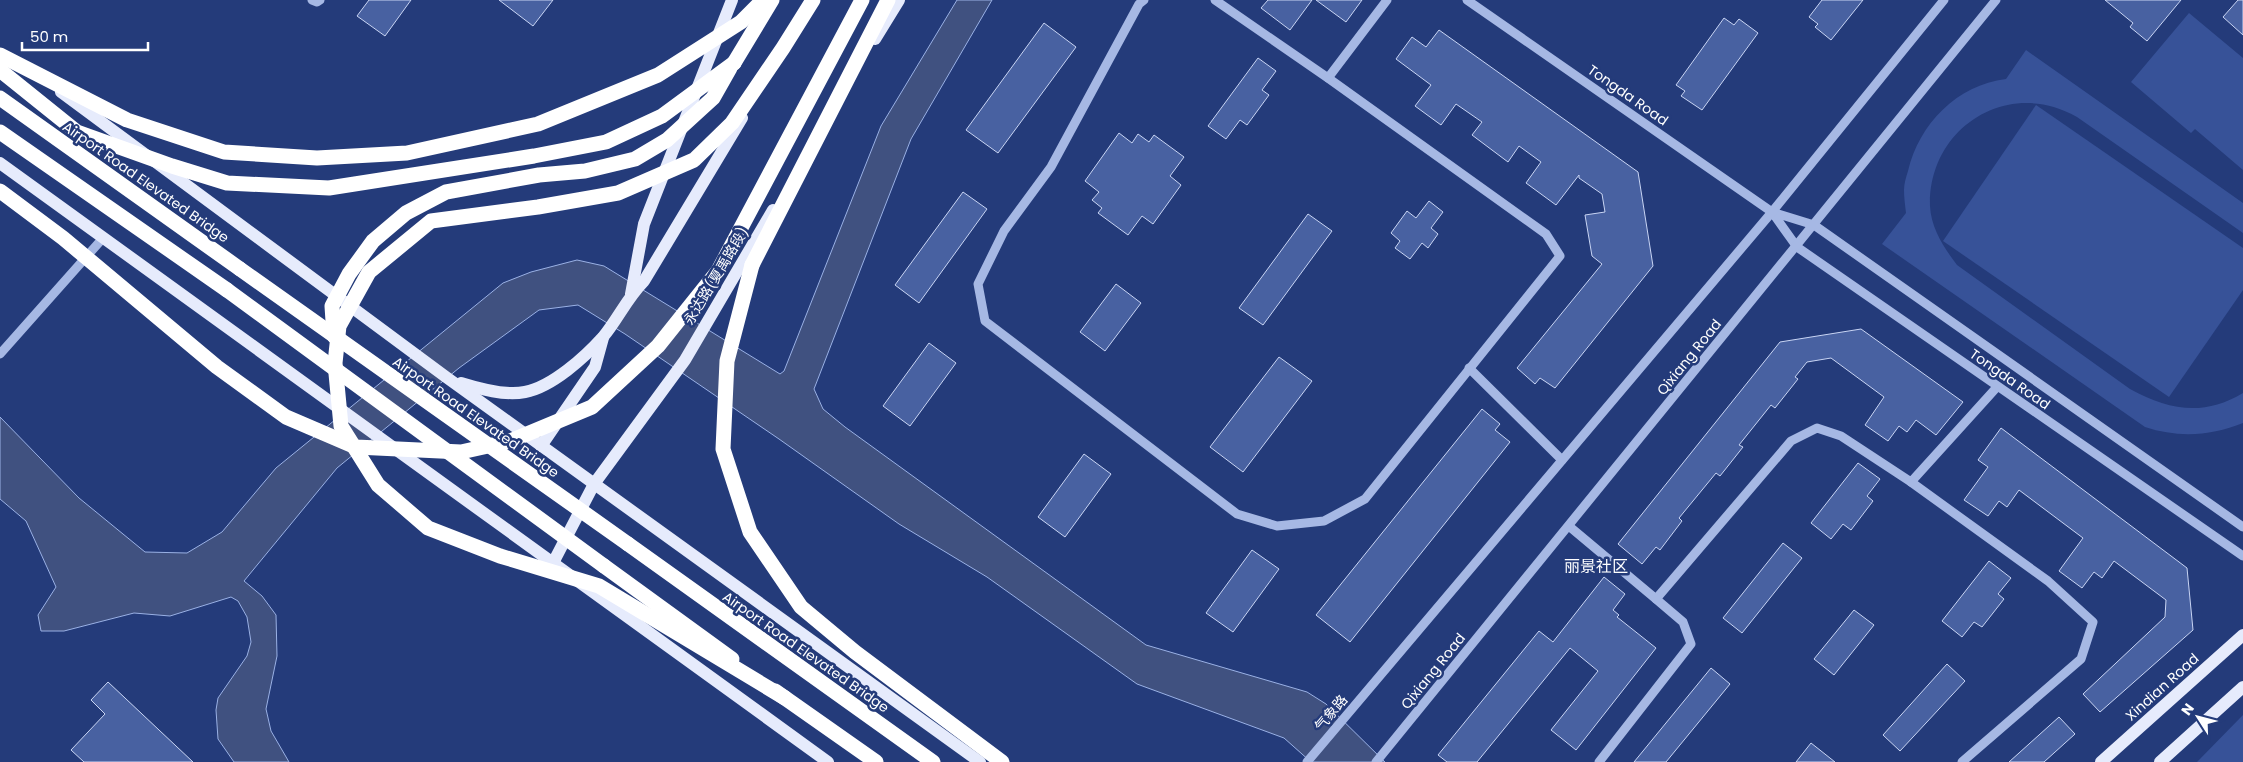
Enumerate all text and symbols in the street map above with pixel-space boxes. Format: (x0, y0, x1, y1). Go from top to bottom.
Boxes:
scale bar (22, 20, 149, 52)
text: 50 m (30, 26, 68, 47)
street label: Tongda Road (1584, 60, 1672, 130)
street label: Airport Road Elevated Bridge (59, 117, 234, 247)
street label: 永达路(夏禹路段) (679, 223, 753, 329)
street label: Qixiang Road (1652, 315, 1726, 399)
street label: Tongda Road (1966, 344, 2054, 414)
street label: Airport Road Elevated Bridge (389, 352, 564, 482)
district label: 丽景社区 (1564, 555, 1628, 578)
street label: Airport Road Elevated Bridge (719, 587, 894, 717)
street label: Qixiang Road (1396, 629, 1470, 713)
street label: Xindian Road (2121, 649, 2203, 725)
street label: 气象路 (1310, 690, 1352, 736)
north arrow (2173, 692, 2223, 742)
text: N (2176, 699, 2199, 719)

